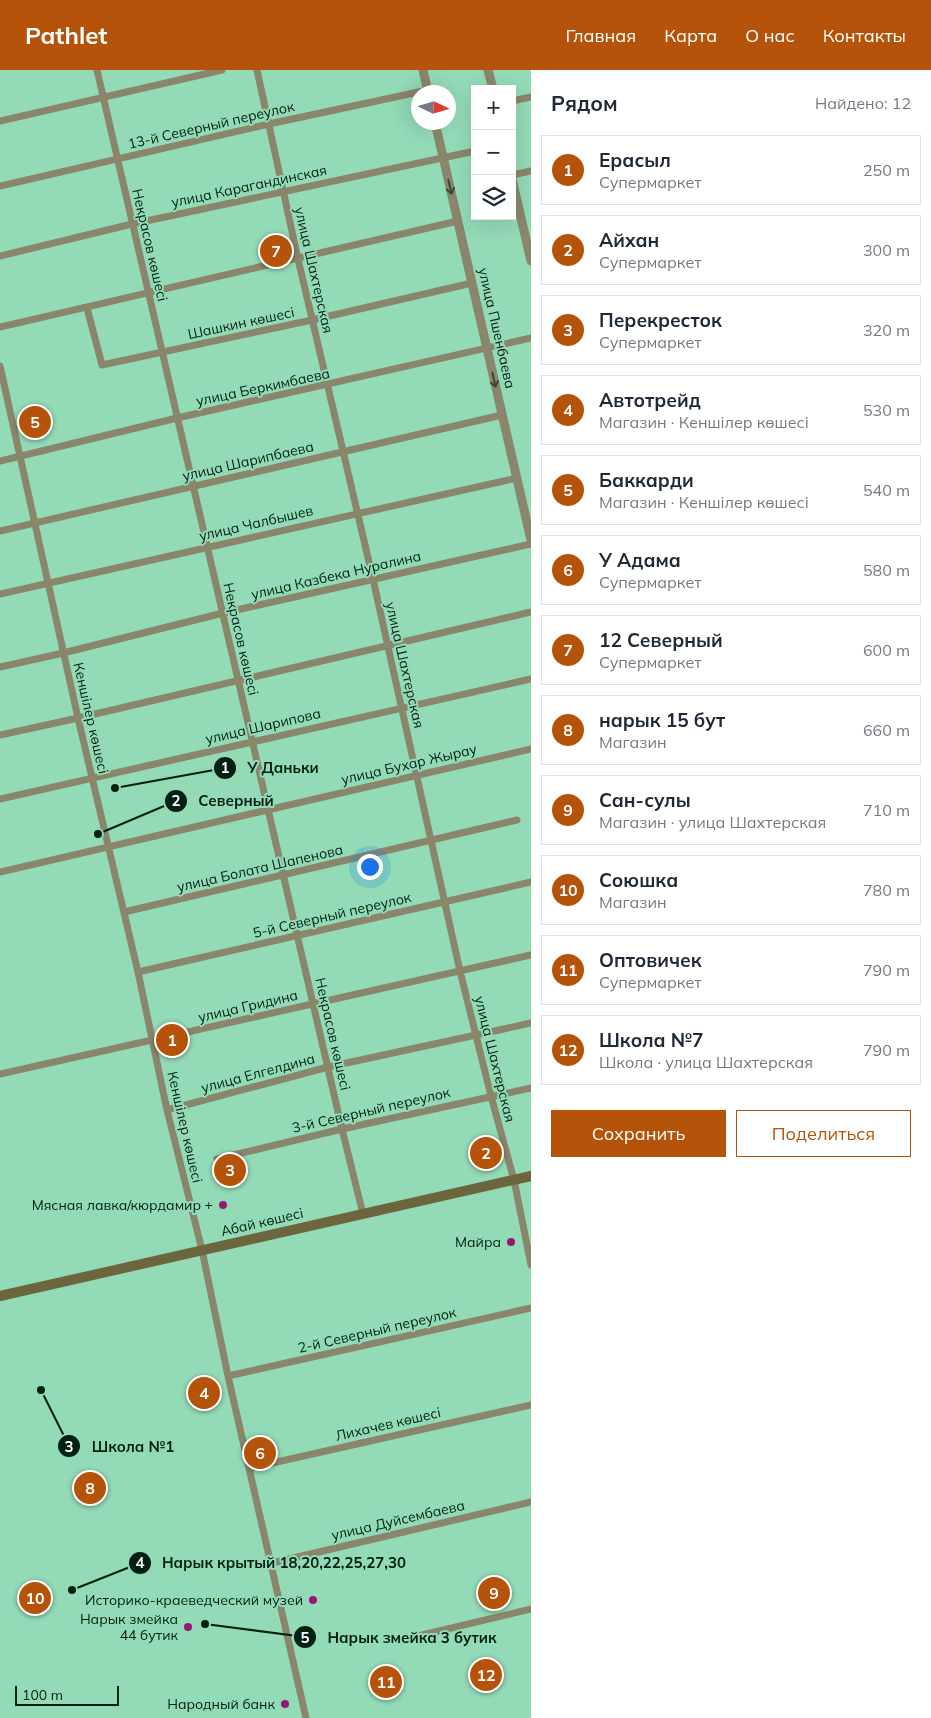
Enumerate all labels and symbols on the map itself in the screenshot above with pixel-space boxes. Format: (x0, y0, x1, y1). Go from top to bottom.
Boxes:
north arrow (411, 85, 456, 130)
street label: 13-й Северный переулок (126, 97, 296, 153)
street label: улица Карагандинская (170, 161, 328, 211)
one-way arrow (446, 179, 455, 195)
street label: Некрасов көшесі (128, 187, 172, 303)
street label: улица Шахтерская (291, 205, 337, 335)
pin: 7 (260, 232, 292, 270)
street label: улица Пшенбаева (474, 266, 520, 390)
street label: Шашкин көшесі (186, 303, 296, 343)
street label: улица Беркимбаева (194, 364, 332, 410)
one-way arrow (490, 371, 499, 387)
pin: 5 (19, 403, 51, 441)
street label: улица Шарипбаева (181, 437, 315, 485)
street label: улица Чалбышев (197, 501, 315, 545)
street label: улица Казбека Нуралина (249, 547, 423, 603)
street label: Некрасов көшесі (219, 581, 263, 697)
street label: улица Шахтерская (382, 600, 428, 730)
street label: Кеншілер көшесі (69, 661, 113, 775)
street label: улица Шарипова (204, 704, 322, 748)
street label: улица Бухар Жырау (339, 740, 479, 788)
callout: У Даньки (212, 753, 329, 783)
text: 1 (220, 758, 230, 777)
text: У Даньки (246, 758, 319, 777)
callout: Северный (163, 786, 284, 816)
text: 2 (171, 791, 181, 810)
text: Северный (198, 791, 274, 810)
street label: улица Болата Шапенова (175, 840, 345, 896)
your location (357, 854, 383, 880)
street label: 5-й Северный переулок (251, 888, 413, 942)
street label: Некрасов көшесі (311, 976, 355, 1092)
street label: улица Гридина (196, 986, 300, 1026)
street label: улица Шахтерская (471, 994, 519, 1124)
pin: 1 (156, 1021, 188, 1059)
street label: улица Елгелдина (199, 1049, 317, 1097)
street label: Кеншілер көшесі (163, 1070, 207, 1184)
street label: 3-й Северный переулок (290, 1083, 452, 1137)
pin: 2 (470, 1134, 502, 1172)
pin: 3 (214, 1151, 246, 1189)
place label: Мясная лавка/кюрдамир + (32, 1196, 213, 1214)
marker: Мясная лавка/кюрдамир + (217, 1199, 229, 1211)
street label: Абай көшесі (219, 1204, 305, 1240)
place label: Майра (455, 1233, 501, 1251)
marker: Майра (505, 1236, 517, 1248)
street label: 2-й Северный переулок (296, 1303, 458, 1357)
pin: 4 (188, 1374, 220, 1412)
street label: Лихачев көшесі (334, 1403, 442, 1445)
callout: Школа №1 (57, 1431, 184, 1461)
pin: 6 (244, 1434, 276, 1472)
text: 3 (64, 1437, 74, 1456)
text: Школа №1 (92, 1437, 174, 1456)
pin: 8 (74, 1469, 106, 1507)
street label: улица Дуйсембаева (330, 1496, 466, 1544)
callout: Нарык крытый 18,20,22,25,27,30 (127, 1548, 416, 1578)
text: 4 (135, 1553, 145, 1572)
text: Нарык крытый 18,20,22,25,27,30 (162, 1553, 406, 1572)
pin: 9 (478, 1574, 510, 1612)
pin: 10 (19, 1579, 51, 1617)
place label: Историко-краеведческий музей (85, 1591, 303, 1609)
marker: Историко-краеведческий музей (307, 1594, 319, 1606)
place label: Нарык змейка 44 бутик (80, 1610, 178, 1644)
marker: Нарык змейка 44 бутик (182, 1621, 194, 1633)
callout: Нарык змейка 3 бутик (292, 1622, 506, 1652)
text: 5 (300, 1628, 310, 1647)
text: Нарык змейка 3 бутик (328, 1628, 497, 1647)
pin: 12 (470, 1656, 502, 1694)
pin: 11 (370, 1663, 402, 1701)
scale bar (15, 1683, 119, 1706)
place label: Народный банк (167, 1695, 275, 1713)
marker: Народный банк (279, 1698, 291, 1710)

